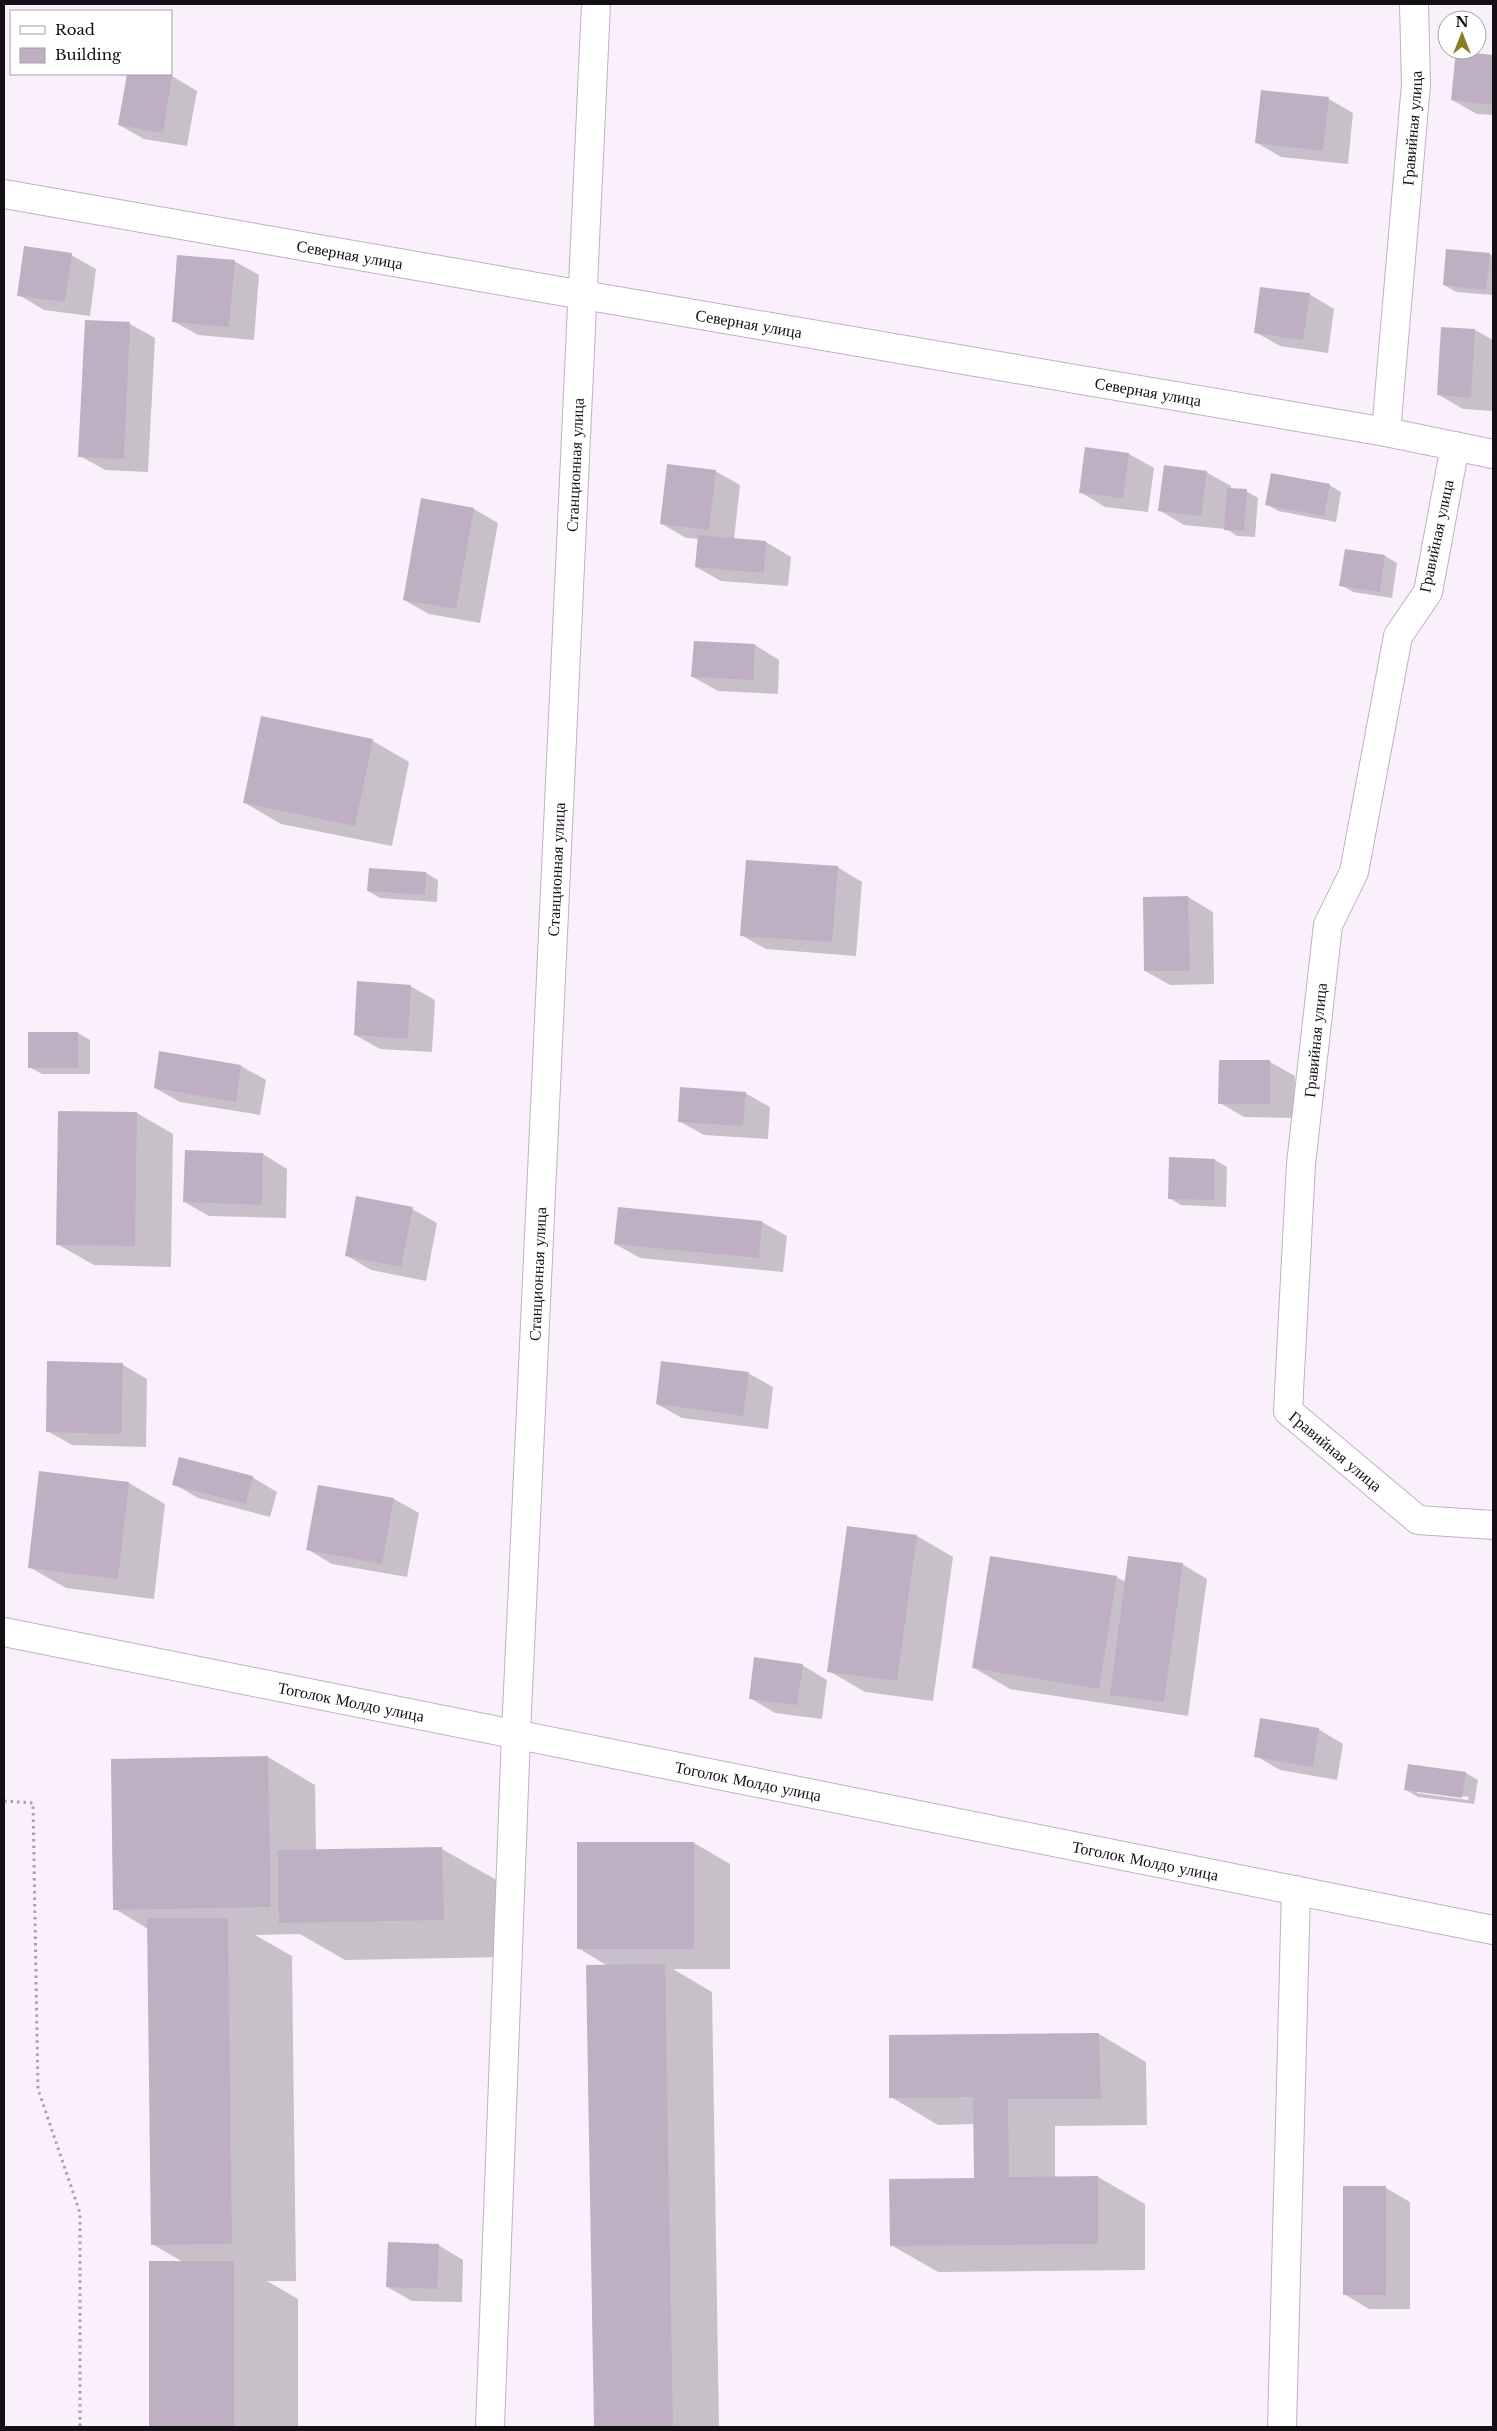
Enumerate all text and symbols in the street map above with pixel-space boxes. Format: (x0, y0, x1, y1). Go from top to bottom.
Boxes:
legend (10, 10, 172, 75)
north arrow (1437, 10, 1487, 60)
text: N (1455, 13, 1469, 31)
text: Road (55, 20, 95, 39)
text: Building (55, 45, 122, 64)
street label: Гравийная улица (1397, 70, 1426, 186)
street label: Северная улица (295, 235, 405, 273)
street label: Северная улица (694, 304, 804, 342)
street label: Северная улица (1093, 372, 1203, 410)
street label: Станционная улица (562, 397, 588, 532)
street label: Гравийная улица (1414, 478, 1458, 594)
street label: Станционная улица (543, 802, 569, 937)
street label: Гравийная улица (1299, 982, 1331, 1098)
street label: Станционная улица (524, 1207, 550, 1341)
street label: Гравийная улица (1285, 1406, 1386, 1496)
street label: Тоголок Молдо улица (276, 1677, 426, 1726)
street label: Тоголок Молдо улица (673, 1757, 823, 1805)
street label: Тоголок Молдо улица (1070, 1836, 1220, 1885)

